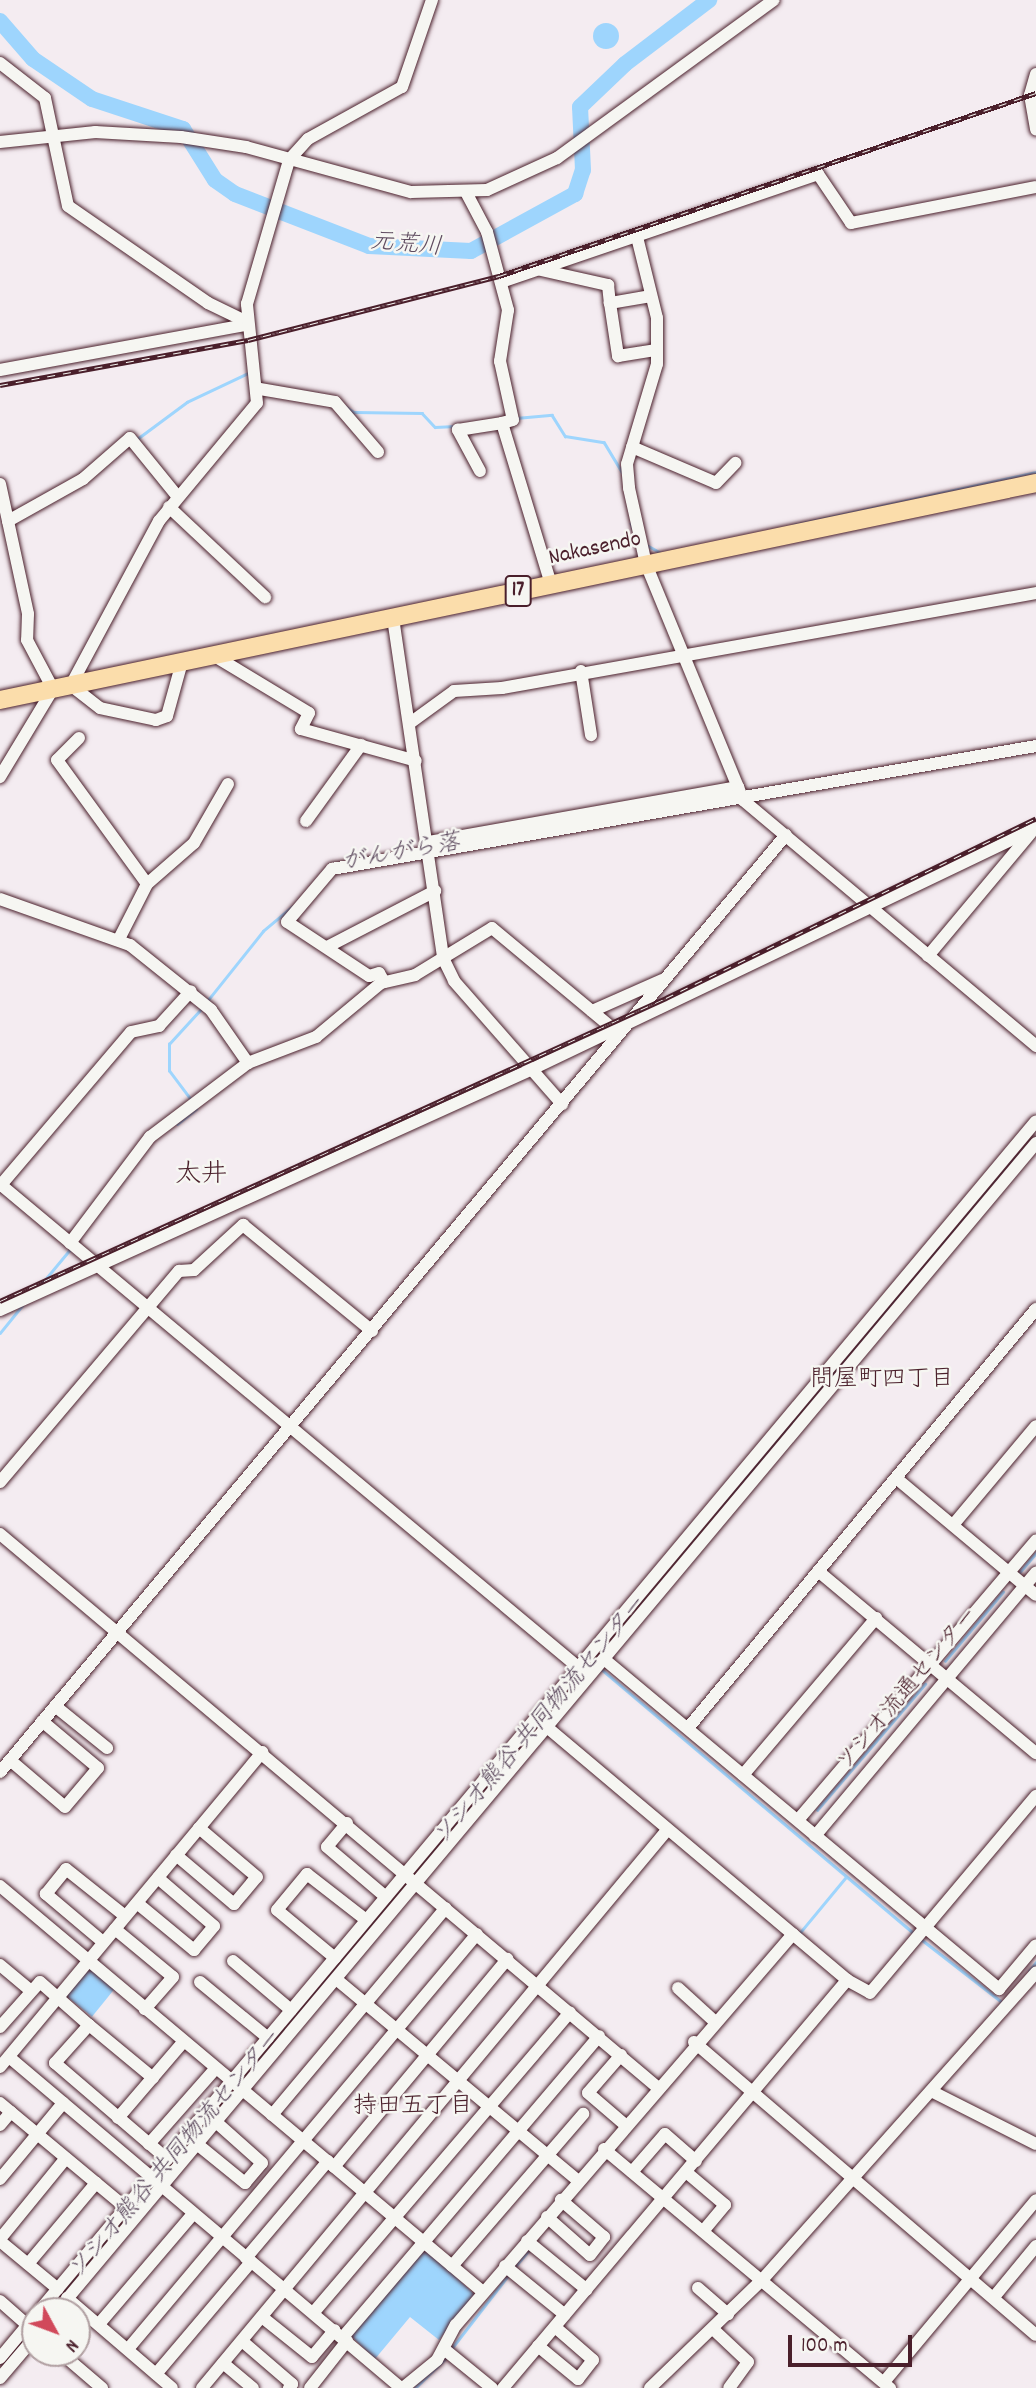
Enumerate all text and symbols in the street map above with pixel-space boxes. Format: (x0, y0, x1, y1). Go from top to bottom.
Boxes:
water label: 元荒川 (369, 229, 443, 263)
street label: Nakasendo (546, 527, 644, 573)
road number: 17 (504, 574, 532, 608)
water label: がんがら落 (339, 829, 463, 879)
district label: 太井 (175, 1160, 227, 1192)
district label: 問屋町四丁目 (810, 1367, 954, 1395)
water label: ソシオ熊谷 共同物流センター (428, 1591, 654, 1853)
street label: ソシオ流通センター (832, 1602, 986, 1778)
water label: ソシオ熊谷 共同物流センター (63, 2025, 289, 2287)
district label: 持田五丁目 (353, 2094, 473, 2122)
north arrow (21, 2297, 91, 2367)
scale bar (791, 2322, 915, 2366)
text: N (57, 2332, 84, 2357)
text: 100 m (801, 2332, 848, 2362)

